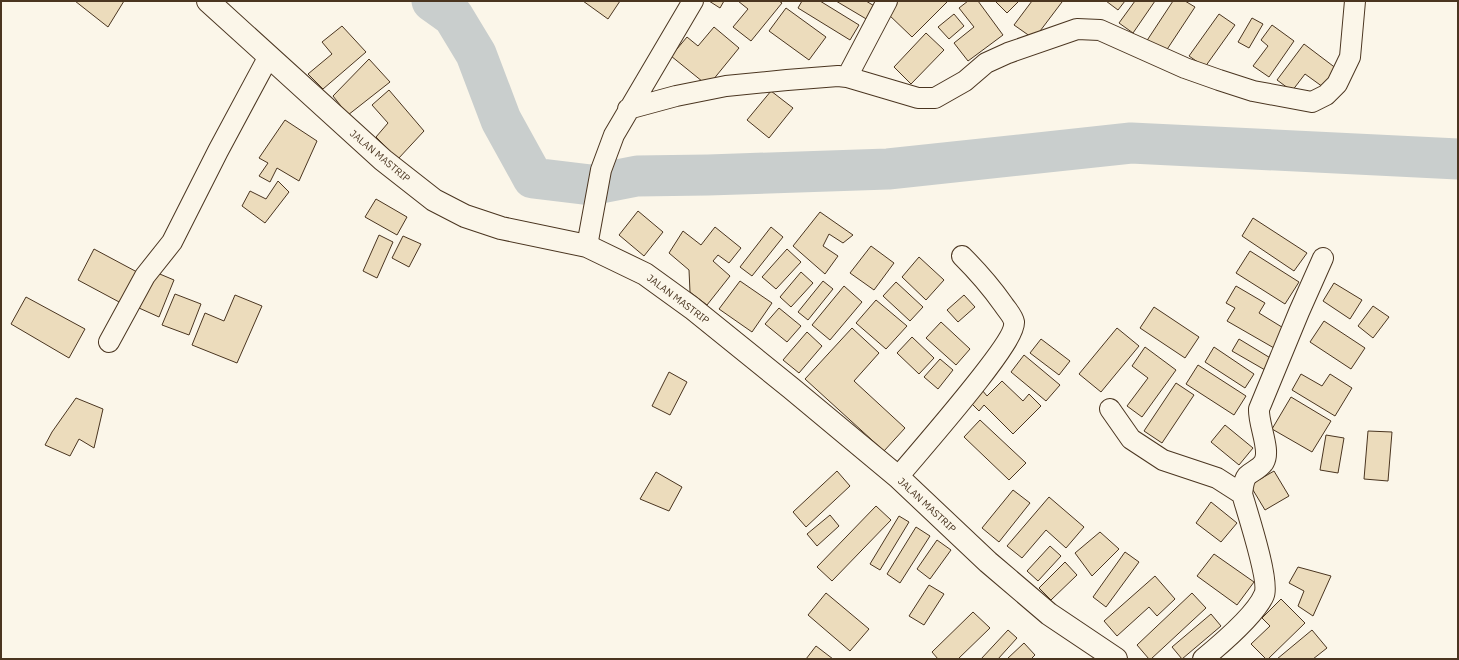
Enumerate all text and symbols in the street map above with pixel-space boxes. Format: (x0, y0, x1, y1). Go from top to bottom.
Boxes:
street label: JALAN MASTRIP (347, 127, 413, 185)
street label: JALAN MASTRIP (644, 271, 712, 327)
street label: JALAN MASTRIP (895, 475, 959, 535)

